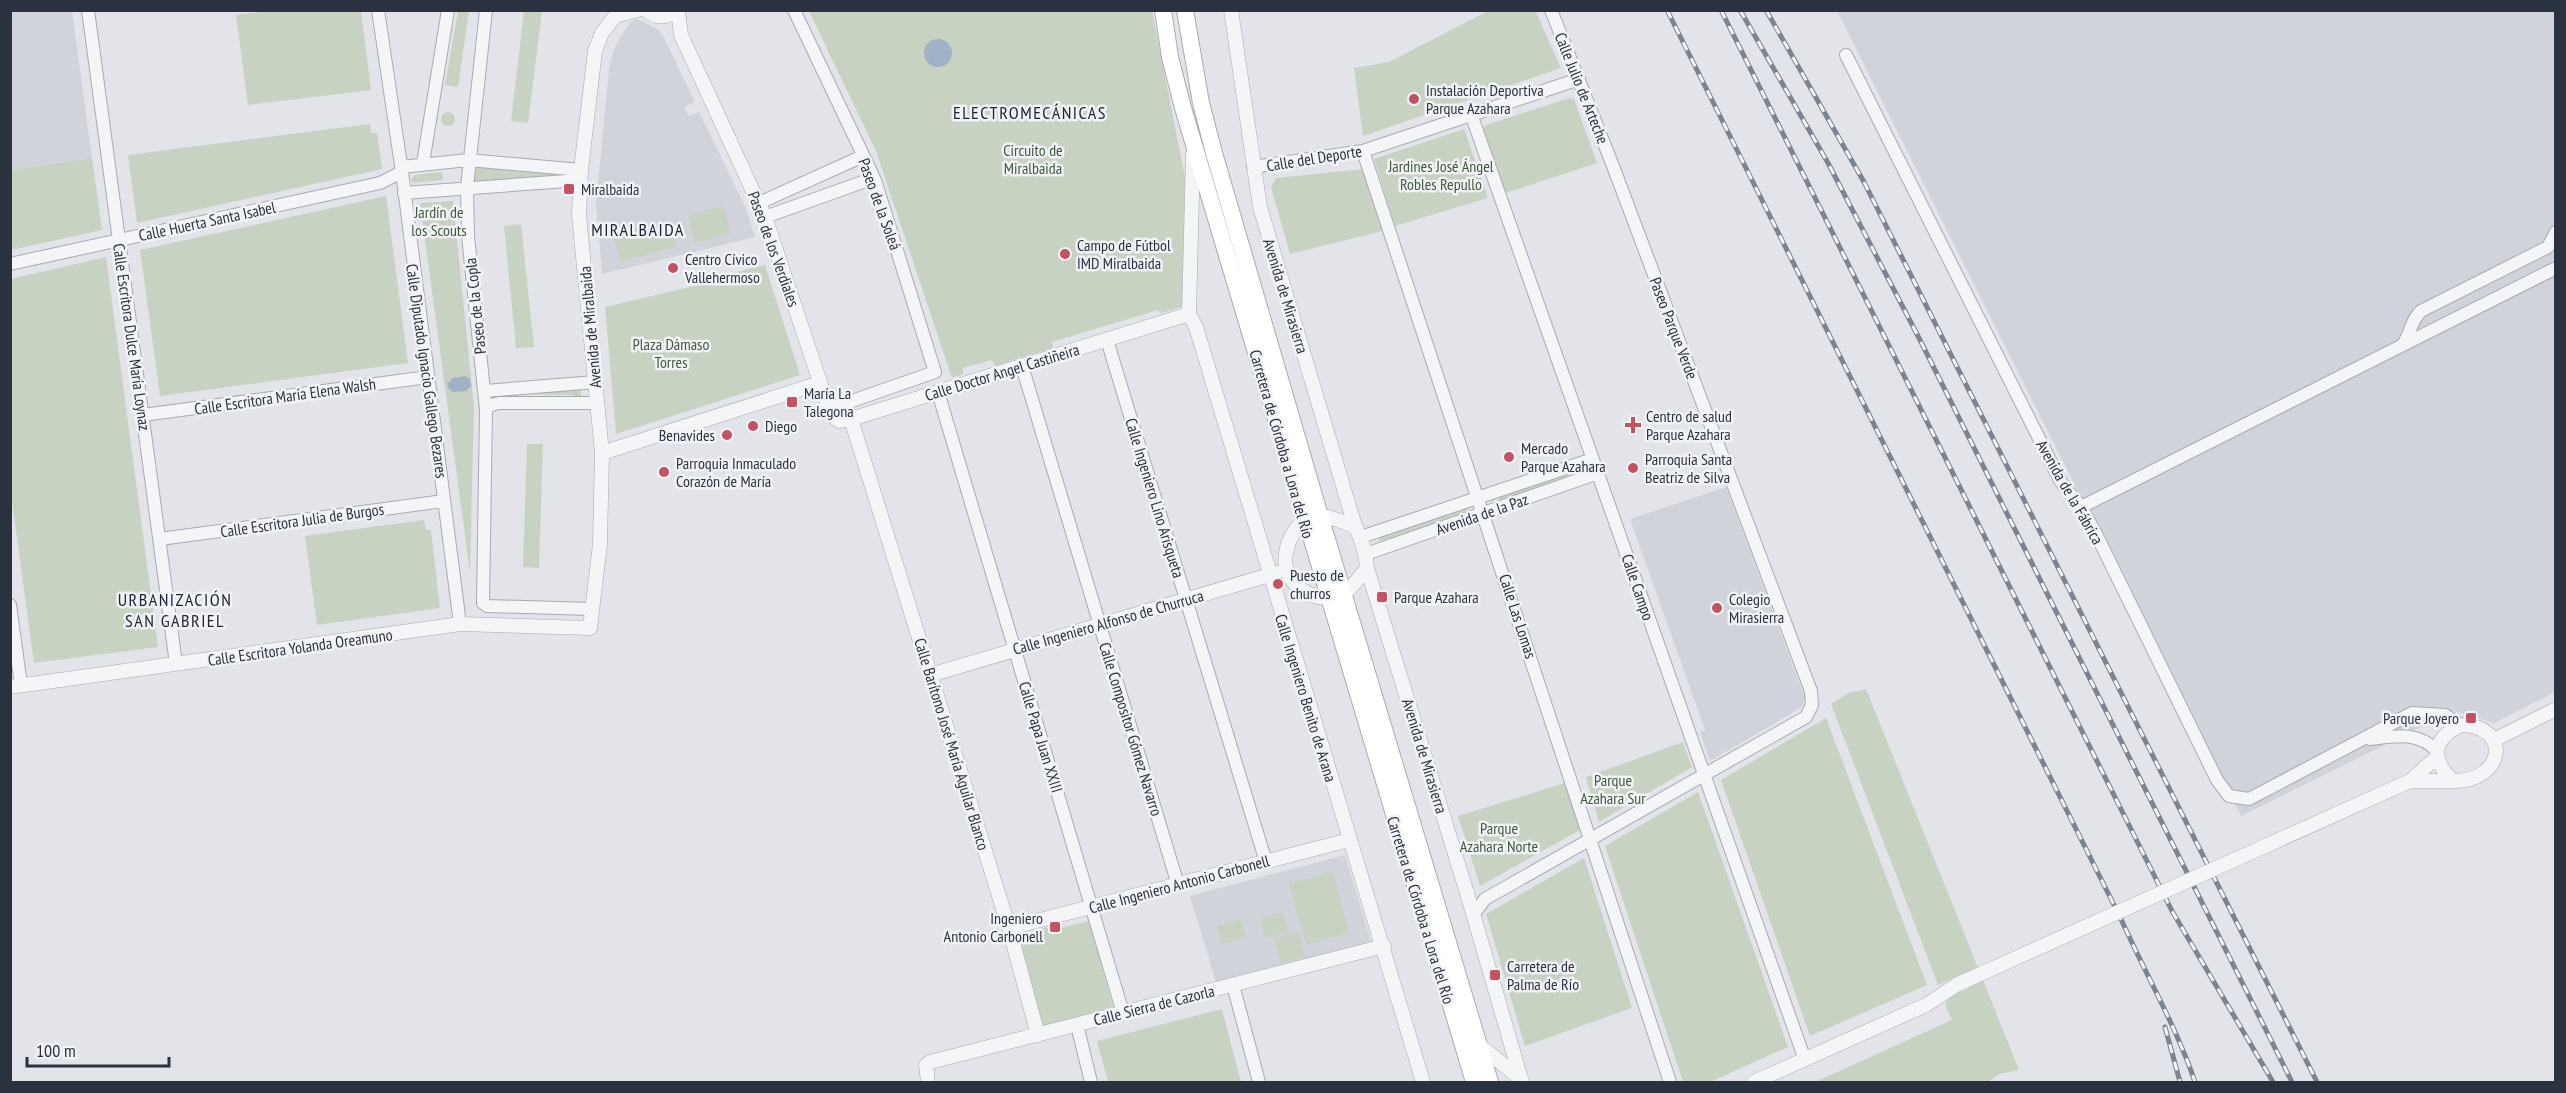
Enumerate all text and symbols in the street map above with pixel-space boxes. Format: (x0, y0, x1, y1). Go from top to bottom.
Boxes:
street label: Calle Julio de Arteche (1551, 29, 1613, 147)
place label: Instalación Deportiva Parque Azahara (1426, 80, 1544, 118)
marker: Instalación Deportiva Parque Azahara (1407, 92, 1421, 106)
district label: ELECTROMECÁNICAS (953, 101, 1107, 124)
park label: Circuito de Miralbaida (1003, 140, 1063, 178)
street label: Calle del Deporte (1265, 141, 1363, 175)
street label: Paseo de la Soleá (854, 155, 906, 253)
park label: Jardines José Ángel Robles Repullo (1387, 156, 1494, 194)
place label: Miralbaida (581, 179, 639, 199)
marker: Miralbaida (562, 182, 576, 196)
street label: Paseo de los Verdiales (744, 188, 804, 310)
street label: Calle Huerta Santa Isabel (137, 197, 277, 245)
park label: Jardín de los Scouts (411, 202, 467, 240)
district label: MIRALBAIDA (591, 218, 685, 241)
place label: Campo de Fútbol IMD Miralbaida (1077, 235, 1171, 273)
street label: Avenida de Mirasierra (1259, 236, 1313, 356)
street label: Calle Escritora Dulce María Loynaz (109, 242, 155, 432)
marker: Campo de Fútbol IMD Miralbaida (1058, 247, 1072, 261)
place label: Centro Cívico Vallehermoso (684, 249, 760, 287)
street label: Paseo de la Copla (460, 257, 490, 355)
marker: Centro Cívico Vallehermoso (666, 261, 680, 275)
street label: Calle Diputado Ignacio Gallego Bezares (402, 262, 452, 480)
street label: Avenida de Miralbaida (575, 265, 605, 389)
street label: Paseo Parque Verde (1645, 274, 1703, 382)
park label: Plaza Dámaso Torres (633, 334, 709, 372)
street label: Calle Doctor Angel Castiñeira (922, 339, 1082, 405)
street label: Carretera de Córdoba a Lora del Río (1245, 347, 1319, 541)
street label: Calle Escritora María Elena Walsh (193, 373, 377, 419)
place label: María La Talegona (804, 383, 854, 421)
marker: María La Talegona (785, 395, 799, 409)
place label: Centro de salud Parque Azahara (1646, 406, 1732, 444)
place label: Diego (765, 416, 797, 436)
street label: Calle Ingeniero Lino Arisqueta (1121, 416, 1189, 580)
marker: Centro de salud Parque Azahara (1624, 416, 1642, 434)
marker: Diego (746, 419, 760, 433)
place label: Benavides (659, 425, 715, 445)
marker: Benavides (720, 428, 734, 442)
street label: Avenida de la Fábrica (2032, 436, 2108, 548)
place label: Mercado Parque Azahara (1521, 438, 1606, 476)
place label: Parroquia Santa Beatriz de Silva (1645, 449, 1732, 487)
marker: Mercado Parque Azahara (1502, 450, 1516, 464)
place label: Parroquia Inmaculado Corazón de María (676, 453, 796, 491)
marker: Parroquia Santa Beatriz de Silva (1626, 461, 1640, 475)
marker: Parroquia Inmaculado Corazón de María (657, 465, 671, 479)
street label: Avenida de la Paz (1433, 489, 1531, 539)
street label: Calle Escritora Julia de Burgos (219, 499, 385, 541)
street label: Calle Campo (1617, 551, 1659, 623)
place label: Puesto de churros (1290, 565, 1344, 603)
street label: Calle Las Lomas (1495, 571, 1541, 661)
marker: Puesto de churros (1271, 577, 1285, 591)
street label: Calle Ingeniero Alfonso de Churruca (1010, 585, 1206, 659)
place label: Parque Azahara (1394, 587, 1479, 607)
district label: URBANIZACIÓN SAN GABRIEL (118, 588, 232, 632)
place label: Colegio Mirasierra (1729, 589, 1784, 627)
marker: Parque Azahara (1375, 590, 1389, 604)
marker: Colegio Mirasierra (1710, 601, 1724, 615)
street label: Calle Ingeniero Benito de Arana (1271, 612, 1341, 784)
street label: Calle Escritora Yolanda Oreamuno (206, 624, 394, 670)
street label: Calle Barítono José María Aguilar Blanco (910, 635, 994, 853)
street label: Calle Compositor Gómez Navarro (1095, 640, 1167, 818)
street label: Calle Papa Juan XXIII (1015, 679, 1067, 795)
street label: Avenida de Mirasierra (1398, 696, 1452, 816)
place label: Parque Joyero (2383, 708, 2459, 728)
marker: Parque Joyero (2464, 711, 2478, 725)
park label: Parque Azahara Sur (1580, 770, 1646, 808)
street label: Carretera de Córdoba a Lora del Río (1383, 814, 1459, 1006)
park label: Parque Azahara Norte (1460, 818, 1538, 856)
street label: Calle Ingeniero Antonio Carbonell (1087, 850, 1272, 918)
place label: Ingeniero Antonio Carbonell (944, 908, 1043, 946)
marker: Ingeniero Antonio Carbonell (1048, 920, 1062, 934)
place label: Carretera de Palma de Río (1507, 956, 1579, 994)
marker: Carretera de Palma de Río (1488, 968, 1502, 982)
street label: Calle Sierra de Cazorla (1091, 980, 1217, 1030)
scale bar (27, 1030, 170, 1068)
text: 100 m (36, 1039, 76, 1062)

